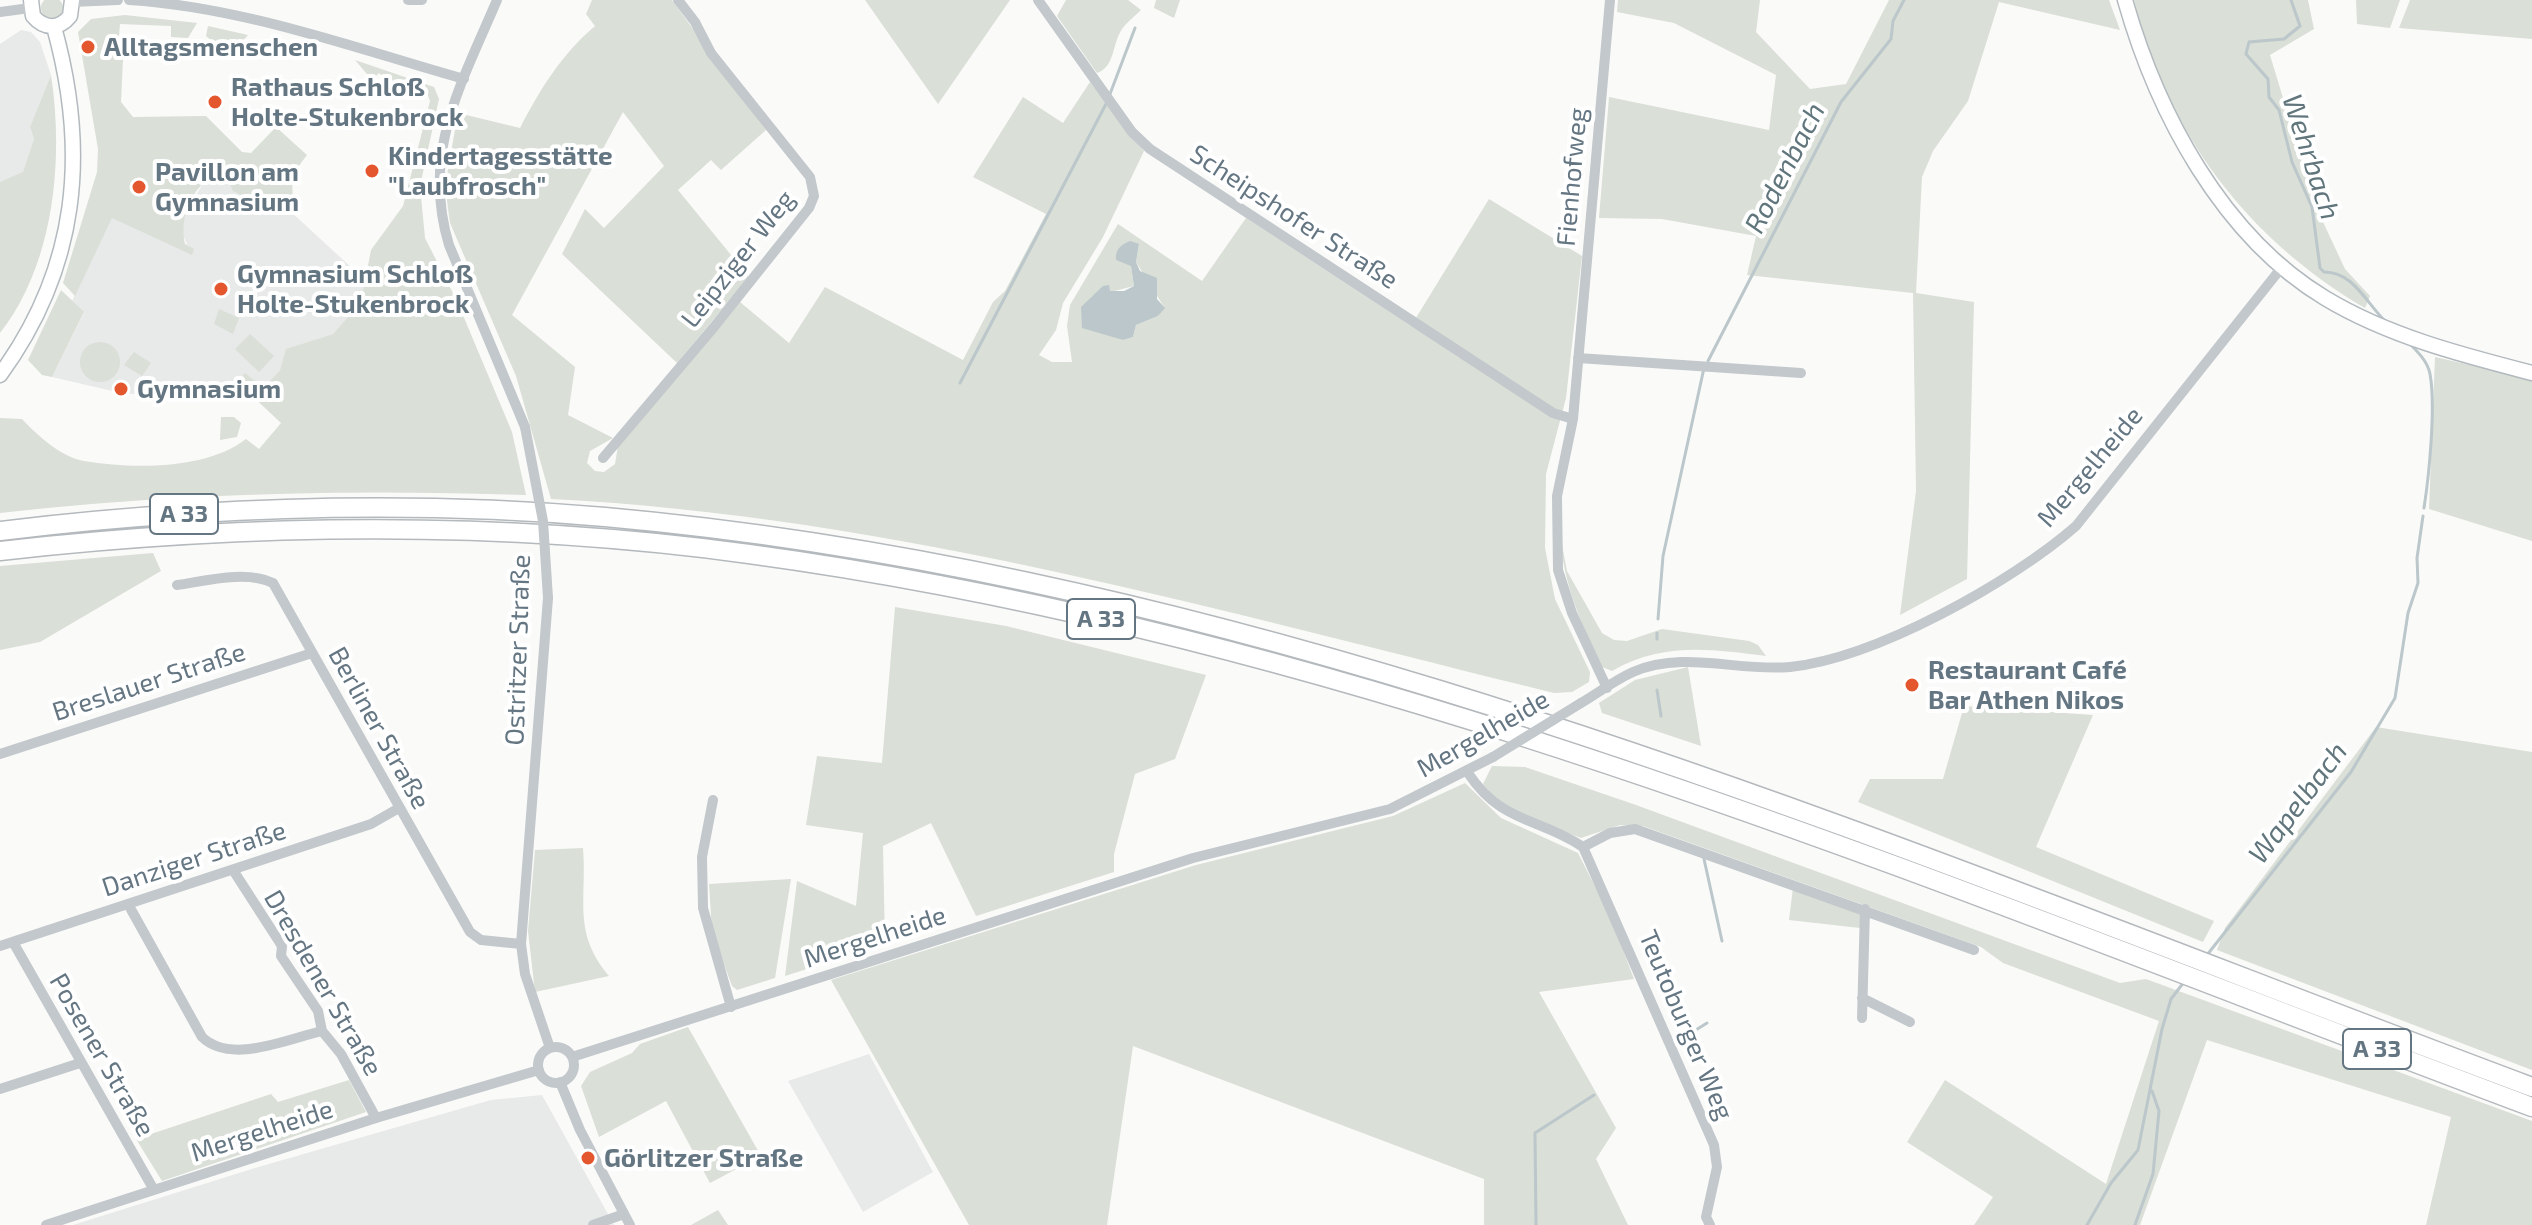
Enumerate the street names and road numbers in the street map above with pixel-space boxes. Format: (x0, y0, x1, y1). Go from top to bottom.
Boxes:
street label: Fienhofweg (1550, 106, 1594, 248)
street label: Scheipshofer Straße (1184, 138, 1404, 296)
street label: Leipziger Weg (675, 184, 801, 334)
street label: Mergelheide (2031, 400, 2149, 534)
road number: A 33 (150, 494, 218, 534)
street label: Ostritzer Straße (499, 554, 537, 746)
road number: A 33 (1067, 599, 1135, 639)
street label: Breslauer Straße (49, 636, 249, 728)
street label: Berliner Straße (322, 641, 436, 815)
street label: Mergelheide (1411, 684, 1555, 784)
street label: Danziger Straße (98, 815, 290, 903)
street label: Dresdener Straße (257, 885, 389, 1081)
street label: Mergelheide (800, 899, 950, 975)
street label: Teutoburger Weg (1632, 926, 1740, 1124)
street label: Posener Straße (43, 968, 161, 1142)
road number: A 33 (2343, 1029, 2411, 1069)
street label: Mergelheide (187, 1093, 337, 1169)

